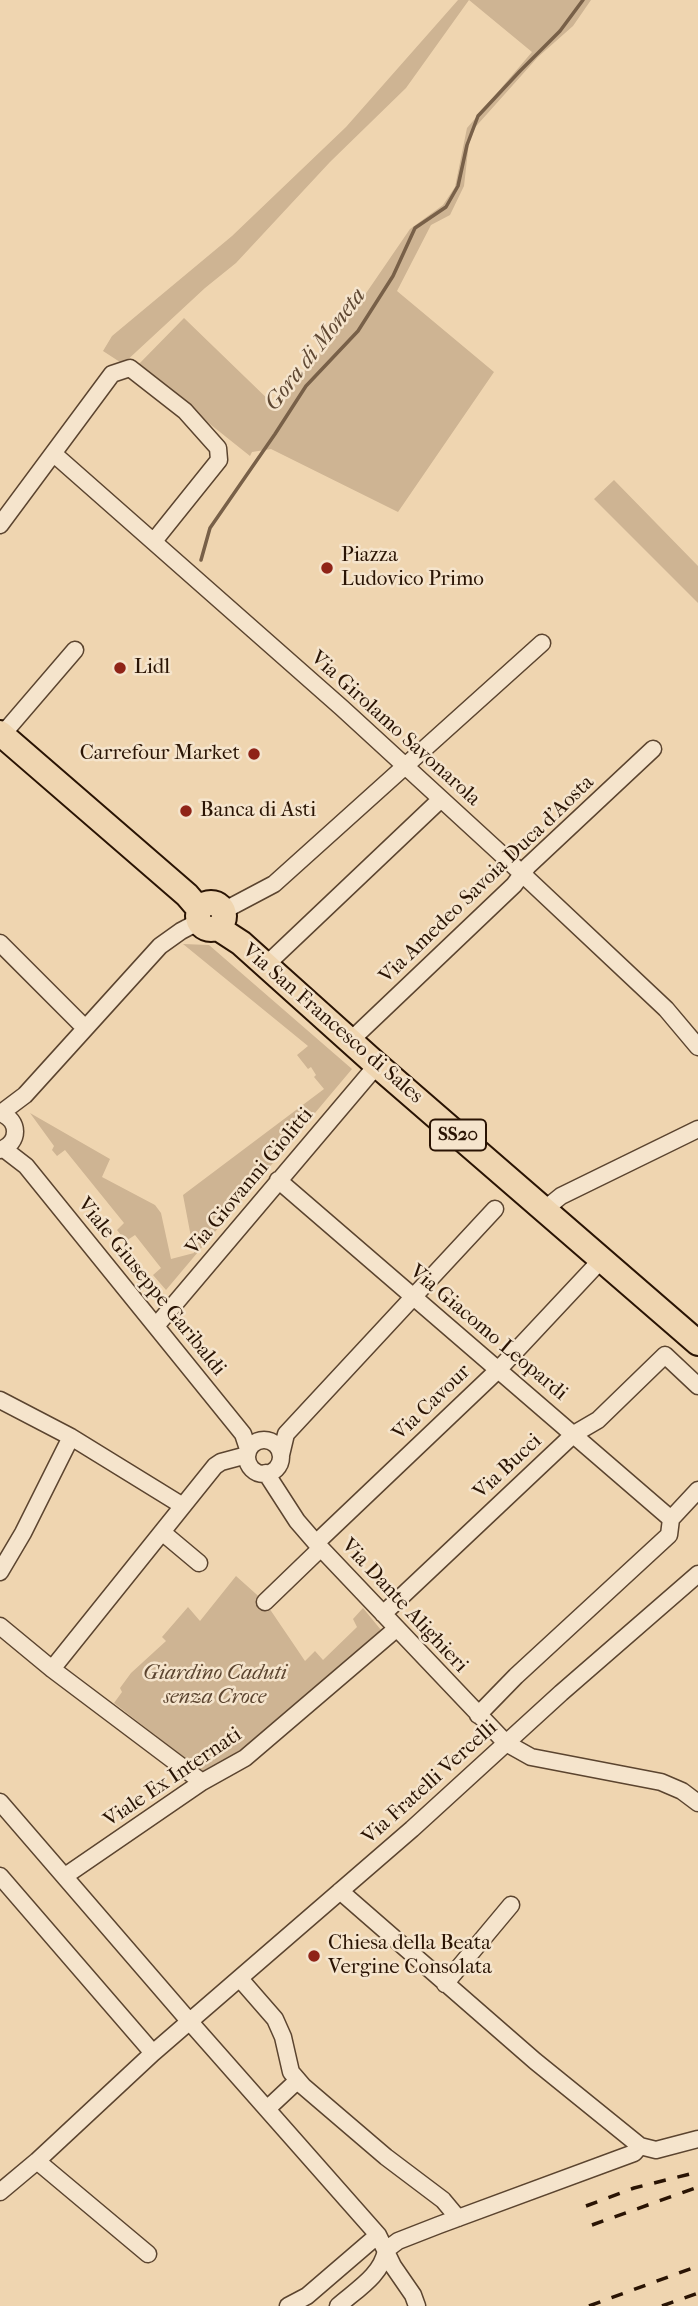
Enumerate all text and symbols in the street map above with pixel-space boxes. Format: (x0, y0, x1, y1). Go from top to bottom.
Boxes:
water label: Gora di Moneta (260, 283, 372, 417)
place label: Piazza Ludovico Primo (341, 543, 484, 593)
marker: Piazza Ludovico Primo (319, 560, 335, 576)
street label: Via Girolamo Savonarola (305, 646, 485, 812)
place label: Lidl (134, 655, 170, 681)
marker: Lidl (112, 660, 128, 676)
place label: Carrefour Market (80, 741, 240, 767)
marker: Carrefour Market (246, 746, 262, 762)
street label: Via Amedeo Savoia Duca d'Aosta (374, 771, 600, 989)
place label: Banca di Asti (200, 798, 316, 824)
marker: Banca di Asti (178, 803, 194, 819)
street label: Via San Francesco di Sales (236, 939, 428, 1109)
street label: Via Giovanni Giolitti (181, 1103, 319, 1261)
road number: SS20 (430, 1120, 486, 1150)
street label: Viale Giuseppe Garibaldi (71, 1193, 231, 1381)
street label: Via Giacomo Leopardi (404, 1260, 572, 1406)
street label: Via Cavour (388, 1360, 476, 1446)
street label: Via Bucci (469, 1429, 547, 1505)
street label: Via Dante Alighieri (335, 1534, 473, 1678)
park label: Giardino Caduti senza Croce (143, 1661, 287, 1711)
street label: Via Fratelli Vercelli (357, 1716, 503, 1850)
street label: Viale Ex Internati (99, 1723, 247, 1833)
place label: Chiesa della Beata Vergine Consolata (328, 1931, 492, 1981)
marker: Chiesa della Beata Vergine Consolata (306, 1948, 322, 1964)

